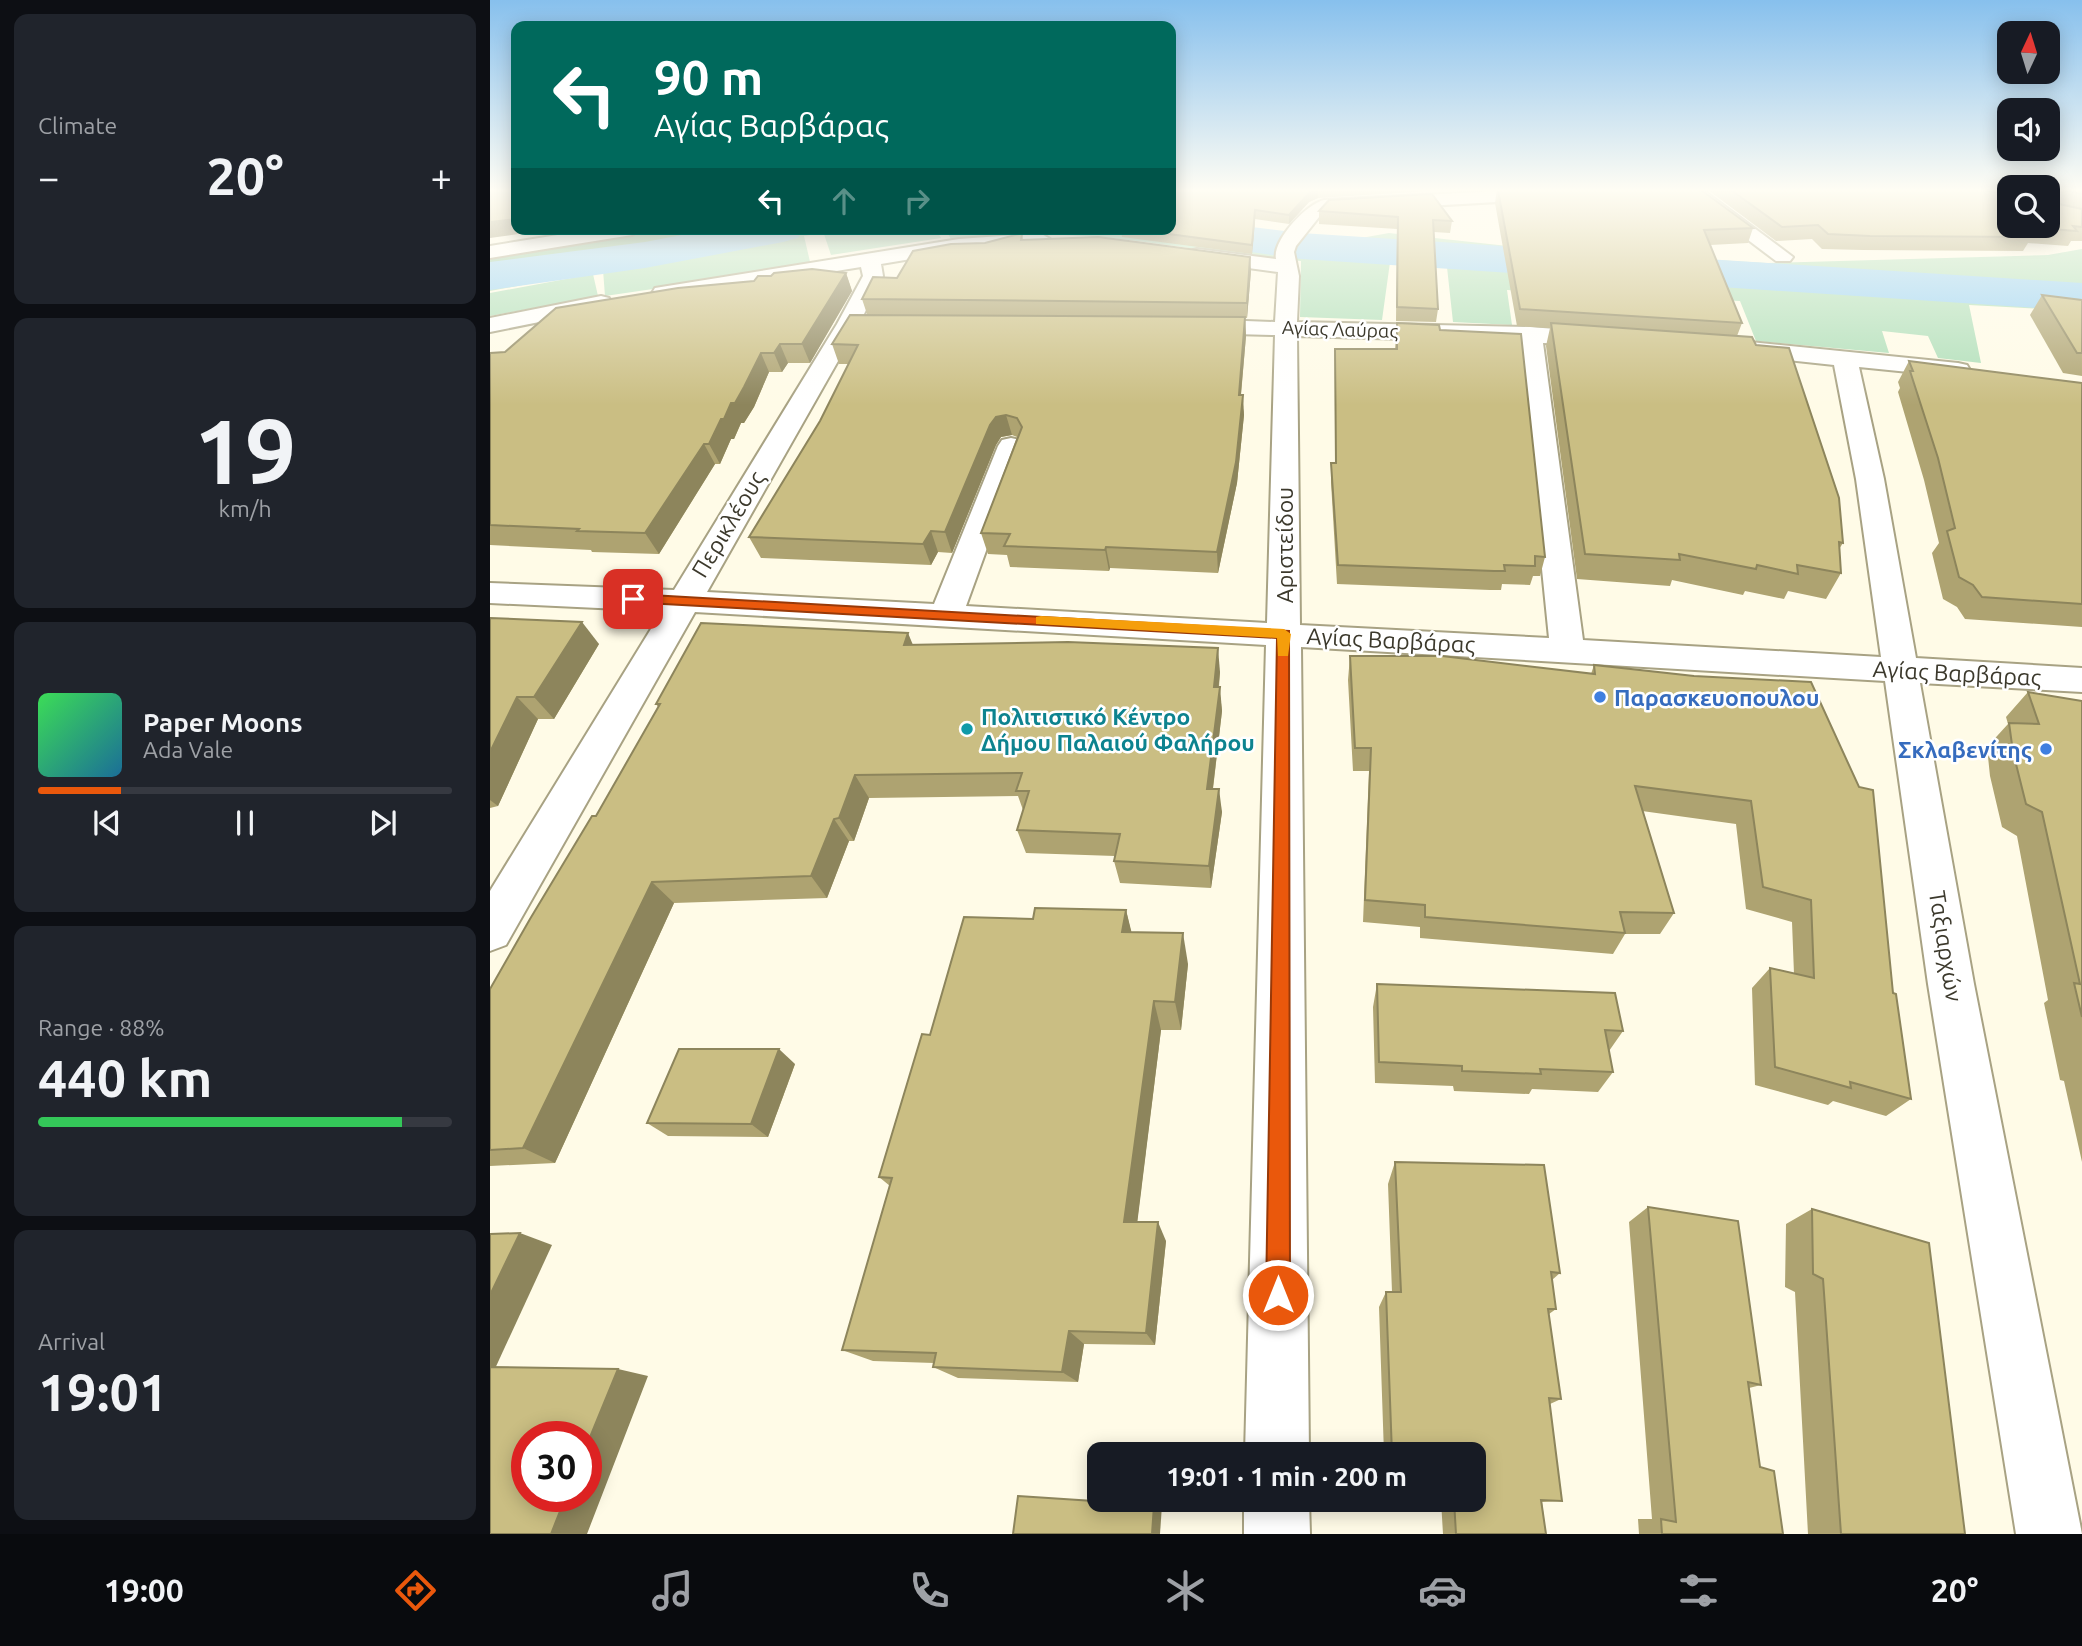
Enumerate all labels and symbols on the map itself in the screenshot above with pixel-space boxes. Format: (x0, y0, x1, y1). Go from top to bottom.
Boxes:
north arrow (1997, 21, 2060, 84)
street label: Αγίας Λαύρας (1282, 316, 1399, 342)
street label: Περικλέους (687, 466, 770, 582)
street label: Αριστείδου (1272, 487, 1297, 603)
pin (603, 569, 663, 629)
street label: Αγίας Βαρβάρας (1306, 623, 1476, 658)
street label: Αγίας Βαρβάρας (1872, 656, 2042, 691)
place label: Παρασκευοπουλου (1614, 685, 1819, 710)
marker: Παρασκευοπουλου (1592, 689, 1608, 705)
place label: Πολιτιστικό Κέντρο Δήμου Παλαιού Φαλήρου (981, 704, 1255, 755)
marker: Πολιτιστικό Κέντρο Δήμου Παλαιού Φαλήρου (959, 721, 975, 737)
place label: Σκλαβενίτης (1898, 737, 2032, 763)
marker: Σκλαβενίτης (2038, 741, 2054, 757)
street label: Ταξιαρχών (1923, 889, 1967, 1004)
position arrow (1241, 1258, 1315, 1332)
speed limit sign: 30 (511, 1421, 602, 1512)

